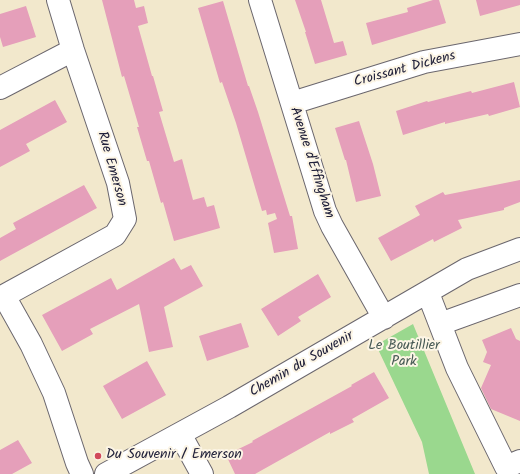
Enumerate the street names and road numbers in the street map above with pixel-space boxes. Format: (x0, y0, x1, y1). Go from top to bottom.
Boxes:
street label: Croissant Dickens (352, 48, 458, 92)
street label: Avenue d'Effingham (285, 105, 337, 221)
street label: Rue Emerson (92, 130, 130, 208)
street label: Chemin du Souvenir (247, 328, 357, 402)

